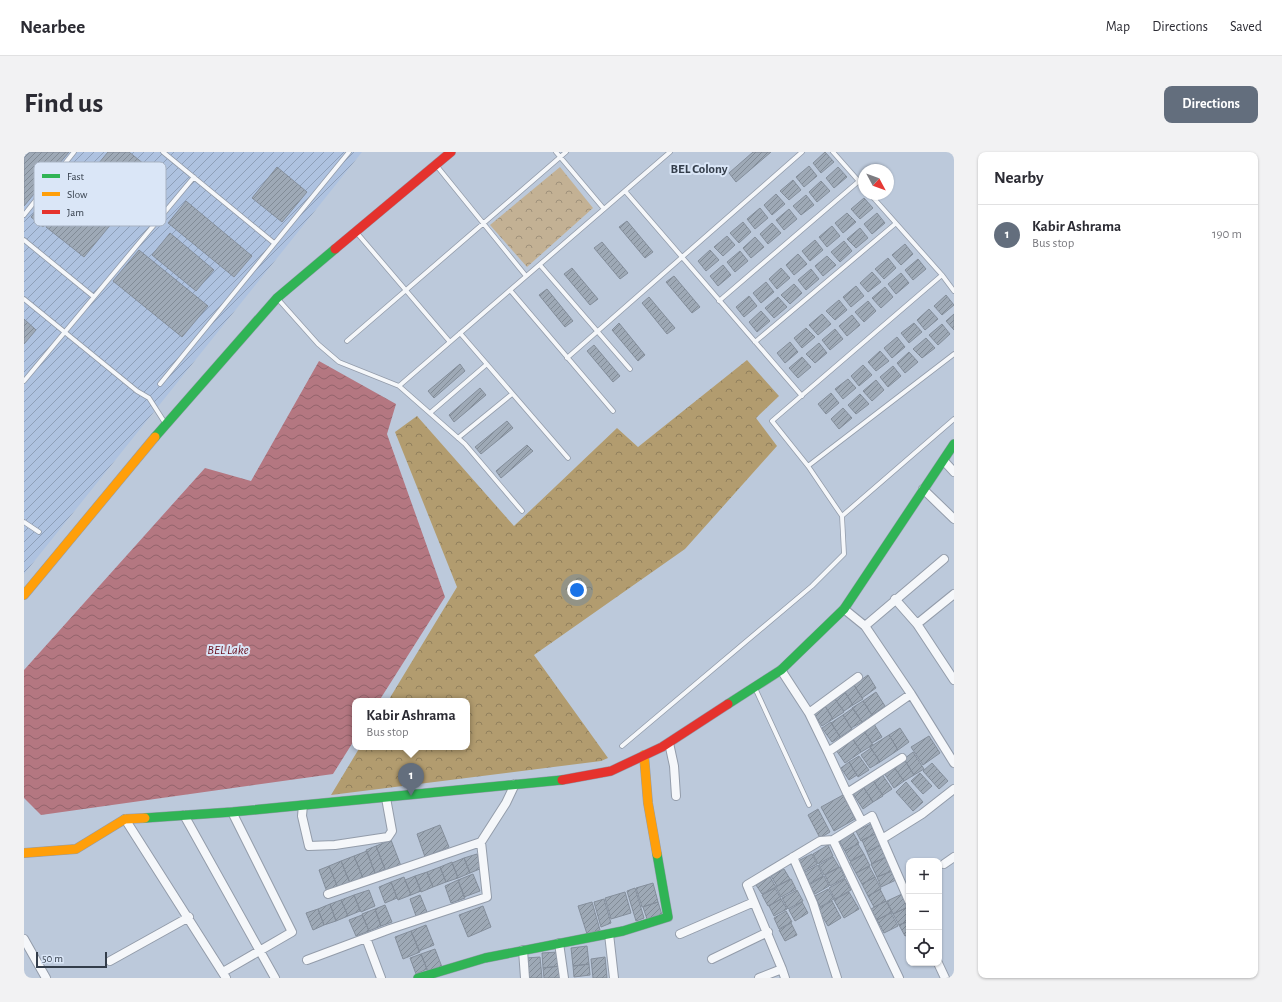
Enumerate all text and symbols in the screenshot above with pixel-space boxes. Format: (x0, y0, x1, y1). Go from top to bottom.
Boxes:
text: Nearbee (20, 18, 85, 37)
text: Map (1106, 20, 1130, 34)
text: Directions (1152, 20, 1208, 34)
text: Saved (1230, 20, 1262, 34)
button: Directions (1164, 86, 1258, 123)
text: Find us (24, 90, 103, 118)
legend (34, 162, 166, 226)
district label: BEL Colony (671, 163, 728, 176)
north arrow (858, 164, 894, 200)
text: Nearby (994, 169, 1044, 186)
text: Fast (67, 171, 85, 182)
text: Slow (67, 189, 88, 200)
text: Jam (67, 207, 84, 218)
text: Kabir Ashrama (1032, 219, 1121, 234)
text: 1 (1005, 228, 1009, 241)
text: 190 m (1212, 228, 1242, 241)
text: Bus stop (1032, 237, 1074, 250)
your location (567, 580, 587, 600)
water label: BEL Lake (207, 644, 249, 657)
popup (352, 698, 470, 750)
text: Kabir Ashrama (366, 708, 456, 723)
text: Bus stop (366, 726, 409, 739)
pin: 1 (398, 763, 424, 796)
map controls (906, 858, 942, 966)
button: + (906, 858, 942, 894)
button: − (906, 894, 942, 930)
button: locate (906, 930, 942, 966)
scale bar (36, 950, 107, 969)
text: 50 m (42, 953, 63, 964)

